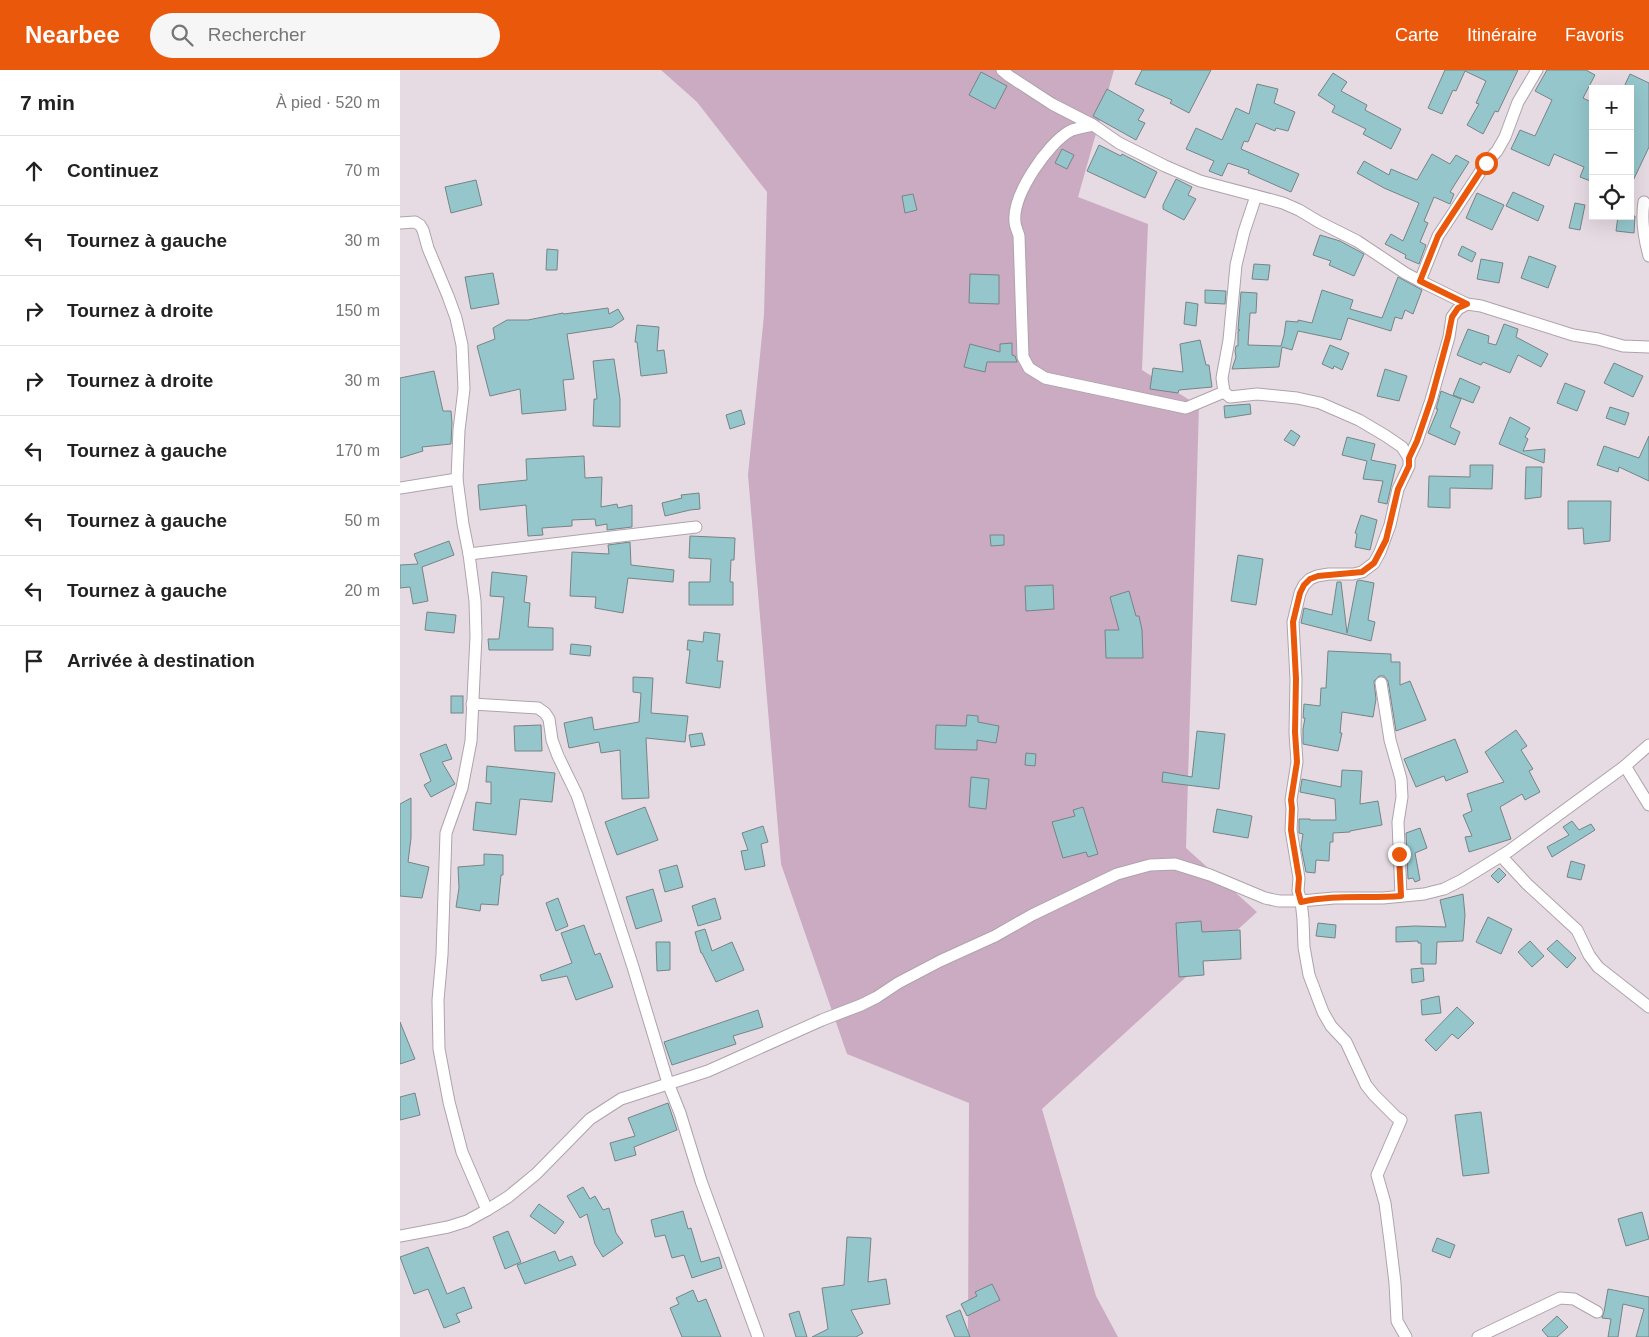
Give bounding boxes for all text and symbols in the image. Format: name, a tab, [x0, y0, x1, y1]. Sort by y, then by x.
search box	[150, 13, 500, 58]
text: Nearbee	[25, 21, 120, 48]
icon: search	[168, 21, 196, 49]
text: Rechercher	[208, 24, 306, 45]
text: Carte	[1395, 25, 1439, 45]
text: Itinéraire	[1467, 25, 1537, 45]
text: Favoris	[1565, 25, 1624, 45]
map controls	[1589, 85, 1634, 220]
button: +	[1589, 85, 1634, 130]
text: 7 min	[20, 91, 75, 114]
text: À pied · 520 m	[276, 94, 380, 111]
button: −	[1589, 130, 1634, 175]
route start	[1475, 152, 1498, 175]
icon: ahead	[20, 157, 48, 185]
text: Continuez	[67, 160, 159, 181]
text: 70 m	[344, 162, 380, 179]
button: locate	[1589, 175, 1634, 220]
icon: left	[20, 227, 48, 255]
text: Tournez à gauche	[67, 230, 227, 251]
text: 30 m	[344, 232, 380, 249]
icon: right	[20, 297, 48, 325]
text: Tournez à droite	[67, 300, 213, 321]
text: 150 m	[336, 302, 380, 319]
icon: right	[20, 367, 48, 395]
text: Tournez à droite	[67, 370, 213, 391]
text: 30 m	[344, 372, 380, 389]
icon: left	[20, 437, 48, 465]
text: Tournez à gauche	[67, 440, 227, 461]
text: 170 m	[336, 442, 380, 459]
icon: left	[20, 507, 48, 535]
text: Tournez à gauche	[67, 510, 227, 531]
text: 50 m	[344, 512, 380, 529]
icon: left	[20, 577, 48, 605]
text: Tournez à gauche	[67, 580, 227, 601]
text: 20 m	[344, 582, 380, 599]
icon: arrive	[20, 647, 48, 675]
text: Arrivée à destination	[67, 650, 255, 671]
route end	[1388, 843, 1411, 866]

